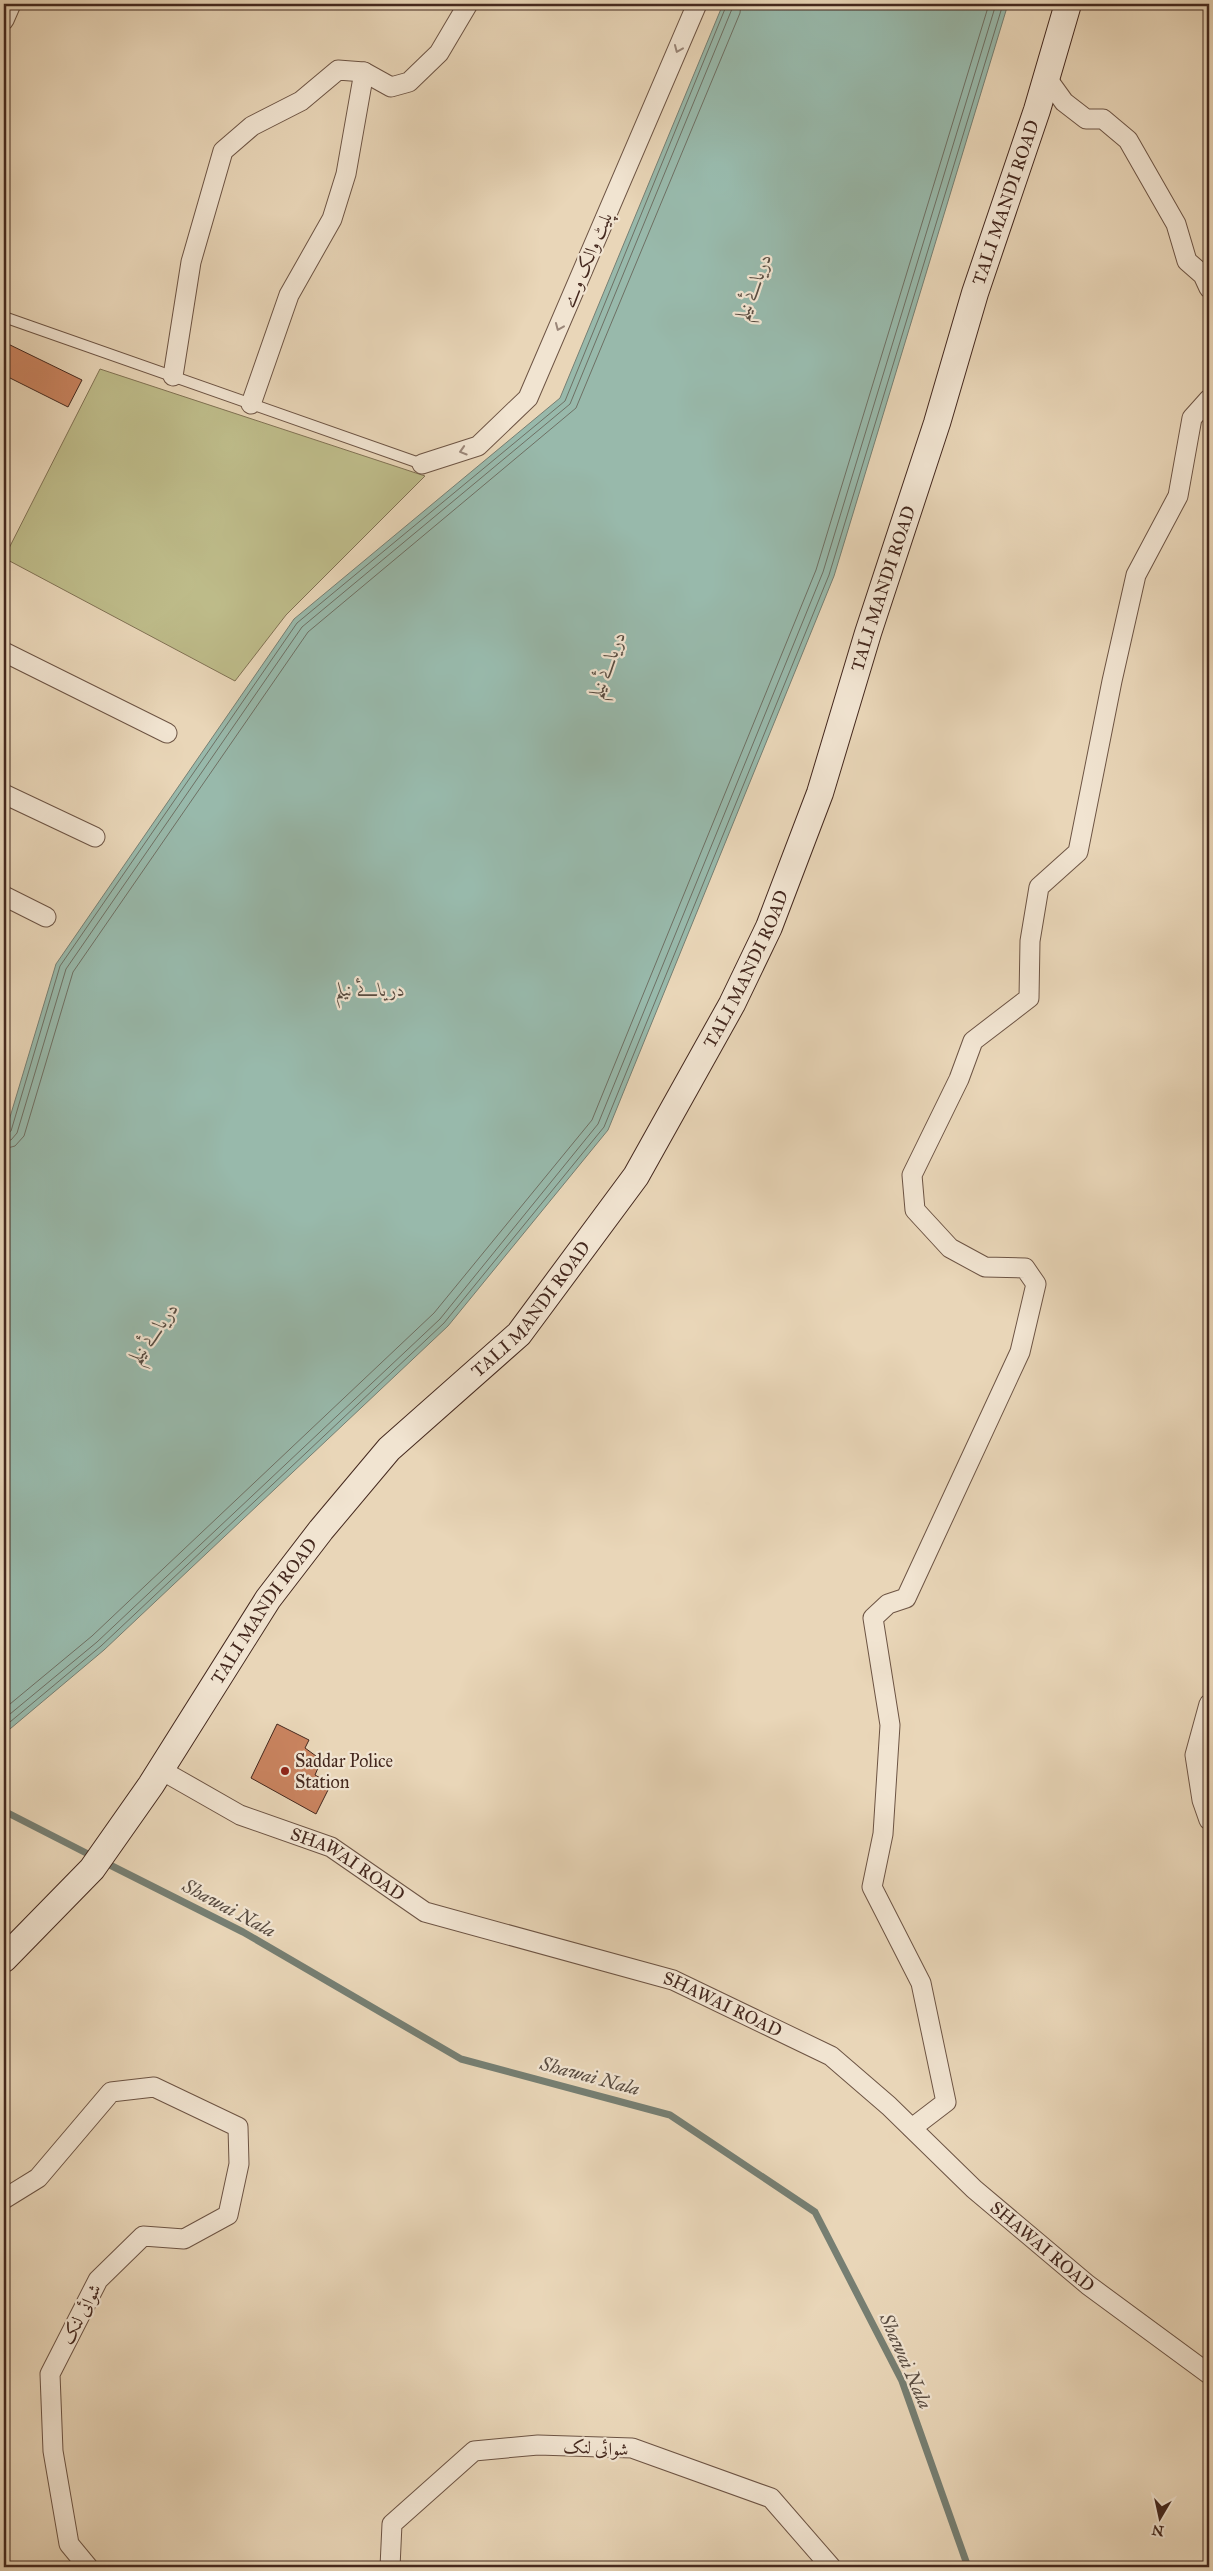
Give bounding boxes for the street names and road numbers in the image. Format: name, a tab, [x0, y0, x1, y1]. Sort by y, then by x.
street label: TALI MANDI ROAD	[968, 117, 1044, 288]
street label: پلیٹ والک وے	[557, 208, 619, 312]
street label: TALI MANDI ROAD	[846, 503, 920, 674]
street label: TALI MANDI ROAD	[699, 887, 793, 1052]
street label: TALI MANDI ROAD	[467, 1237, 595, 1382]
street label: TALI MANDI ROAD	[206, 1534, 322, 1688]
street label: SHAWAI ROAD	[288, 1823, 409, 1906]
street label: SHAWAI ROAD	[661, 1967, 786, 2042]
street label: SHAWAI ROAD	[986, 2197, 1099, 2297]
street label: شوائی لنک	[56, 2280, 106, 2348]
street label: شوائی لنک	[563, 2435, 629, 2461]

